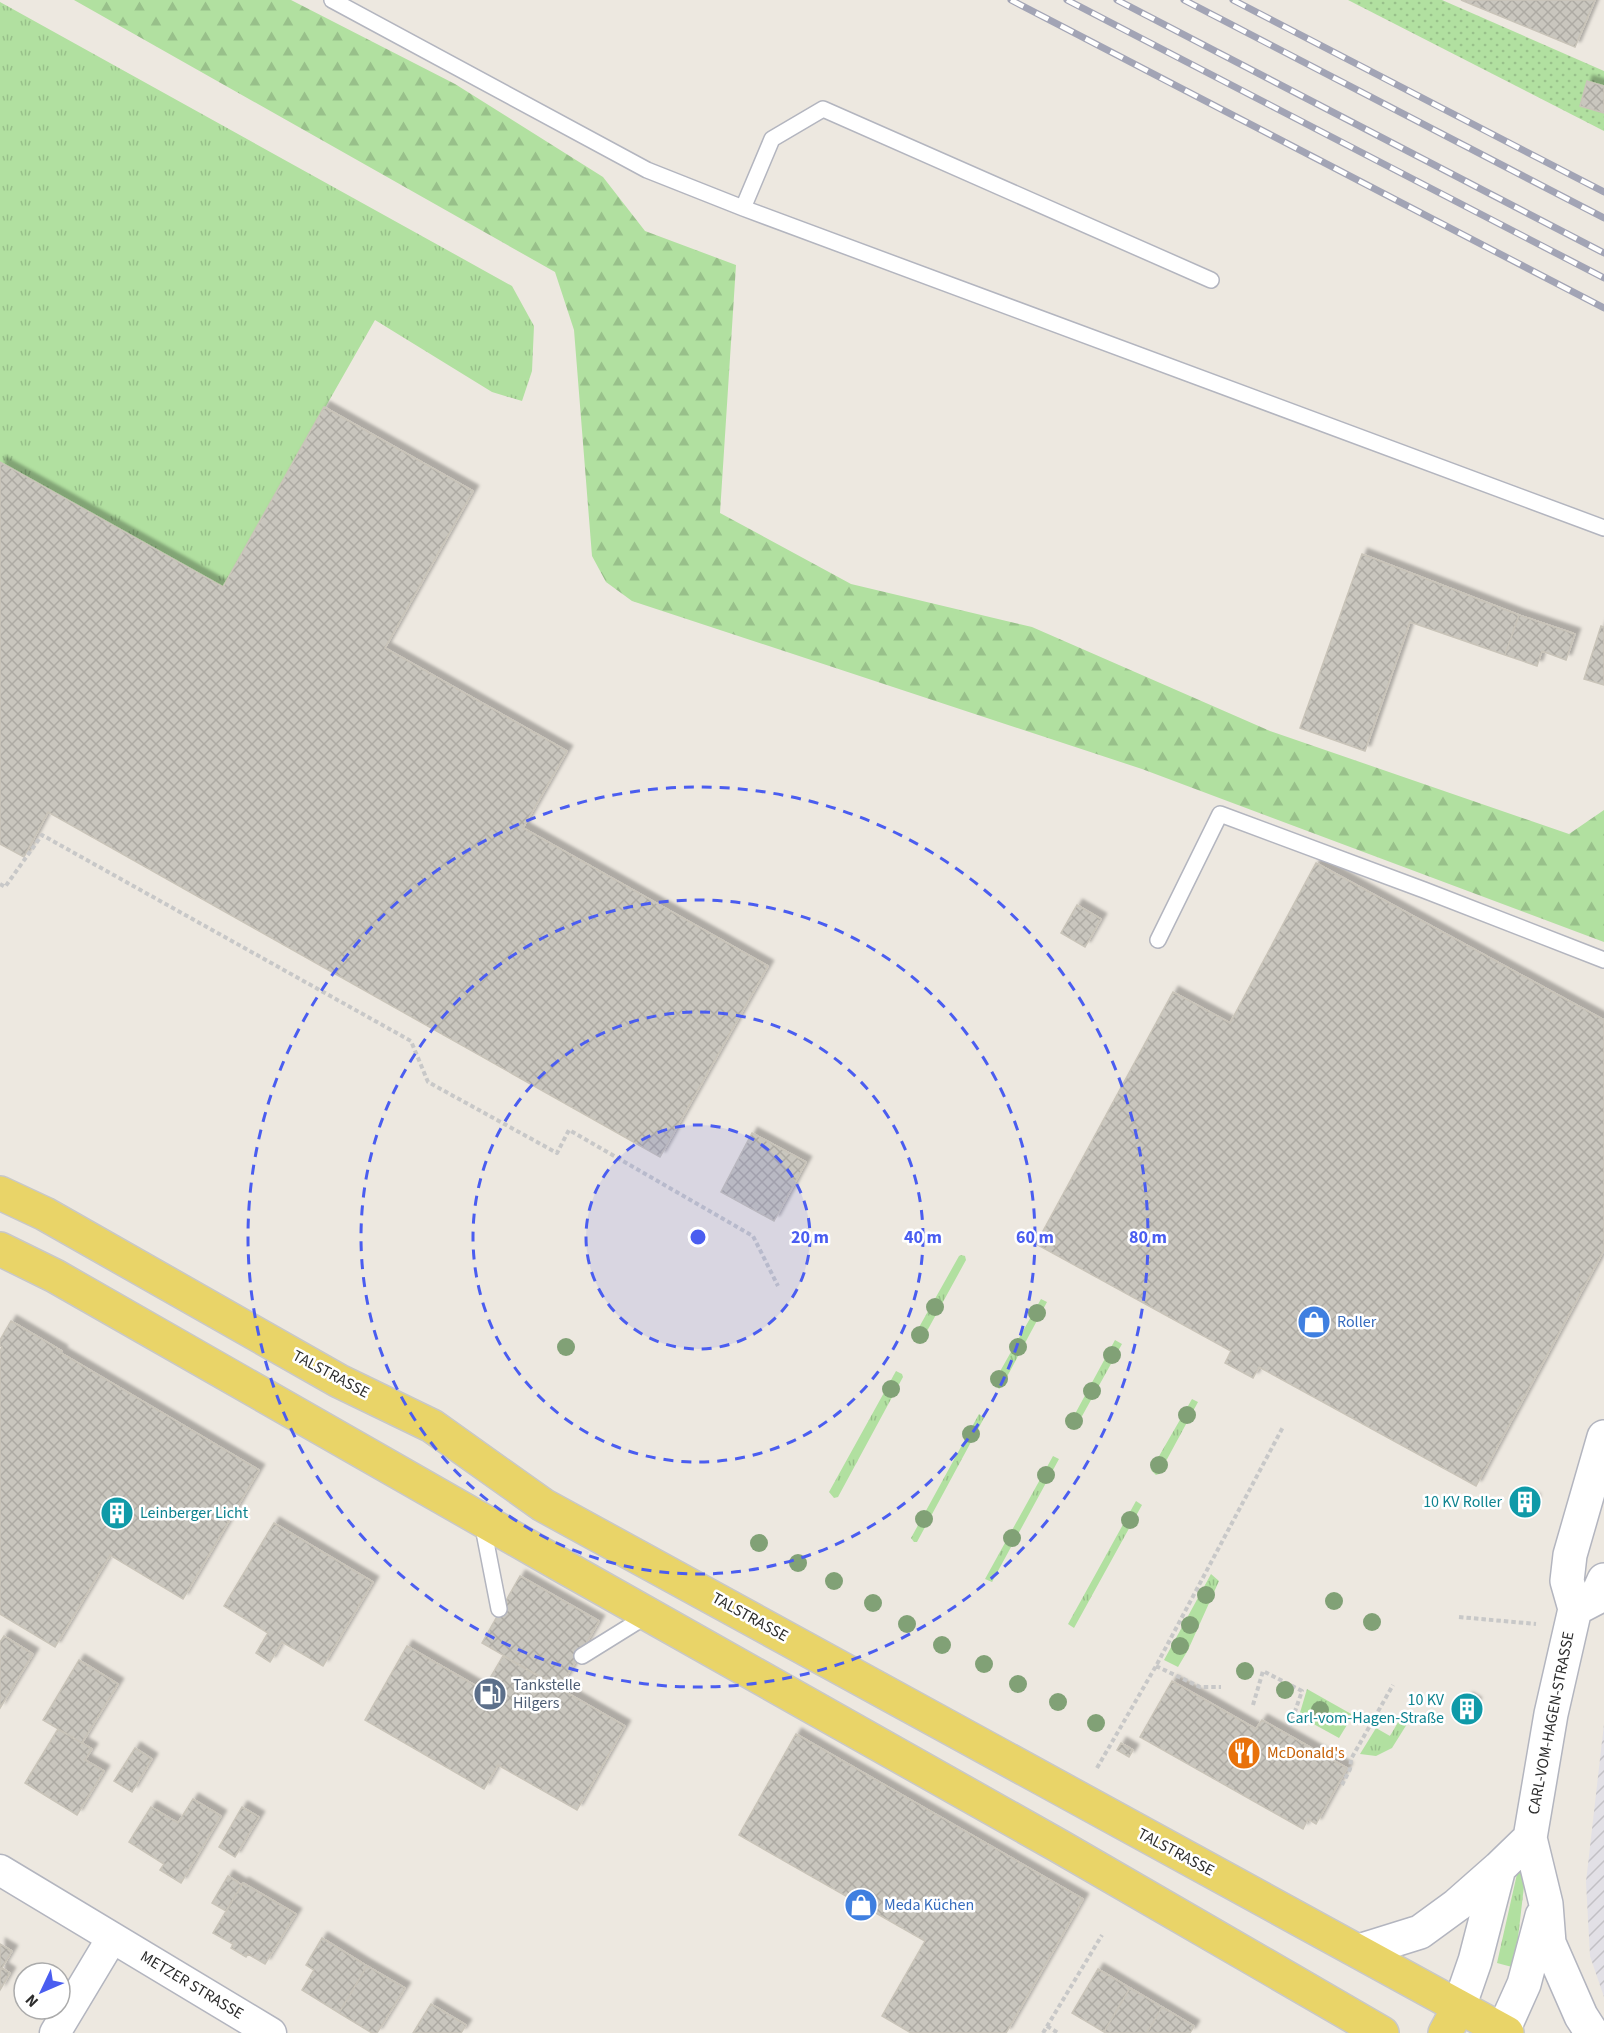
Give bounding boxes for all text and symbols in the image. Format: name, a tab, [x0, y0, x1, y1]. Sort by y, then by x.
text: 20 m	[791, 1225, 829, 1250]
text: 40 m	[904, 1225, 942, 1250]
text: 60 m	[1016, 1225, 1054, 1250]
text: 80 m	[1129, 1225, 1167, 1250]
centre of rings	[688, 1227, 708, 1247]
shop icon: Roller	[1296, 1304, 1332, 1340]
place label: Roller	[1337, 1311, 1377, 1333]
street label: TALSTRASSE	[289, 1345, 373, 1403]
building icon: 10 KV Roller	[1507, 1484, 1543, 1520]
place label: 10 KV Roller	[1423, 1491, 1502, 1513]
building icon: Leinberger Licht	[99, 1495, 135, 1531]
place label: Leinberger Licht	[140, 1502, 249, 1524]
street label: TALSTRASSE	[708, 1587, 792, 1647]
street label: CARL-VOM-HAGEN-STRASSE	[1522, 1630, 1580, 1816]
place label: Tankstelle Hilgers	[513, 1674, 581, 1714]
fuel station icon: Tankstelle Hilgers	[472, 1676, 508, 1712]
place label: 10 KV Carl-vom-Hagen-Straße	[1286, 1689, 1445, 1729]
building icon: 10 KV Carl-vom-Hagen-Straße	[1449, 1691, 1485, 1727]
restaurant icon: McDonald's	[1226, 1735, 1262, 1771]
place label: McDonald's	[1267, 1742, 1345, 1764]
street label: TALSTRASSE	[1134, 1823, 1218, 1881]
shop icon: Meda Küchen	[843, 1887, 879, 1923]
place label: Meda Küchen	[884, 1894, 974, 1916]
street label: METZER STRASSE	[136, 1945, 248, 2025]
north arrow	[12, 1961, 72, 2021]
text: N	[20, 1989, 44, 2012]

